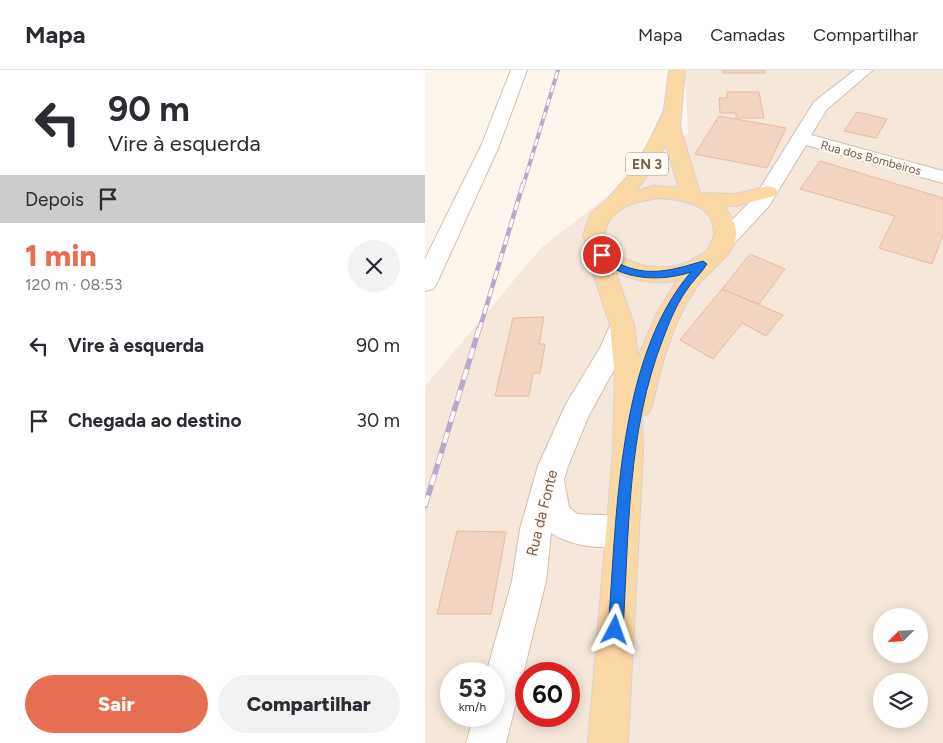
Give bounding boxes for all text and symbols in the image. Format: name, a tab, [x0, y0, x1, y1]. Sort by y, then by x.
text: Mapa	[25, 20, 86, 49]
text: Mapa	[638, 24, 682, 46]
text: Camadas	[710, 24, 785, 46]
text: Compartilhar	[813, 24, 918, 46]
text: 90 m	[108, 88, 190, 130]
icon: left	[25, 90, 90, 155]
text: Vire à esquerda	[108, 130, 261, 157]
street label: Rua dos Bombeiros	[819, 138, 923, 178]
road number: EN 3	[626, 152, 668, 176]
icon: arrive	[94, 185, 122, 213]
text: Depois	[25, 188, 84, 211]
pin	[581, 234, 623, 276]
text: 1 min	[25, 237, 97, 274]
button: close	[348, 240, 400, 292]
icon: arrive	[588, 241, 616, 269]
text: 120 m · 08:53	[25, 275, 122, 294]
icon: left	[25, 332, 53, 360]
text: Vire à esquerda	[68, 334, 204, 357]
text: 90 m	[356, 334, 400, 357]
icon: arrive	[25, 407, 53, 435]
text: Chegada ao destino	[68, 409, 241, 432]
text: 30 m	[357, 409, 400, 432]
street label: Rua da Fonte	[523, 468, 561, 558]
position arrow	[588, 603, 640, 655]
north arrow	[873, 608, 927, 662]
map controls	[873, 608, 928, 728]
speed limit sign: 60	[515, 662, 580, 727]
text: 53	[458, 673, 487, 703]
button: layers	[873, 673, 928, 728]
button: Sair	[25, 675, 208, 733]
button: Compartilhar	[218, 675, 400, 733]
text: km/h	[459, 700, 486, 714]

